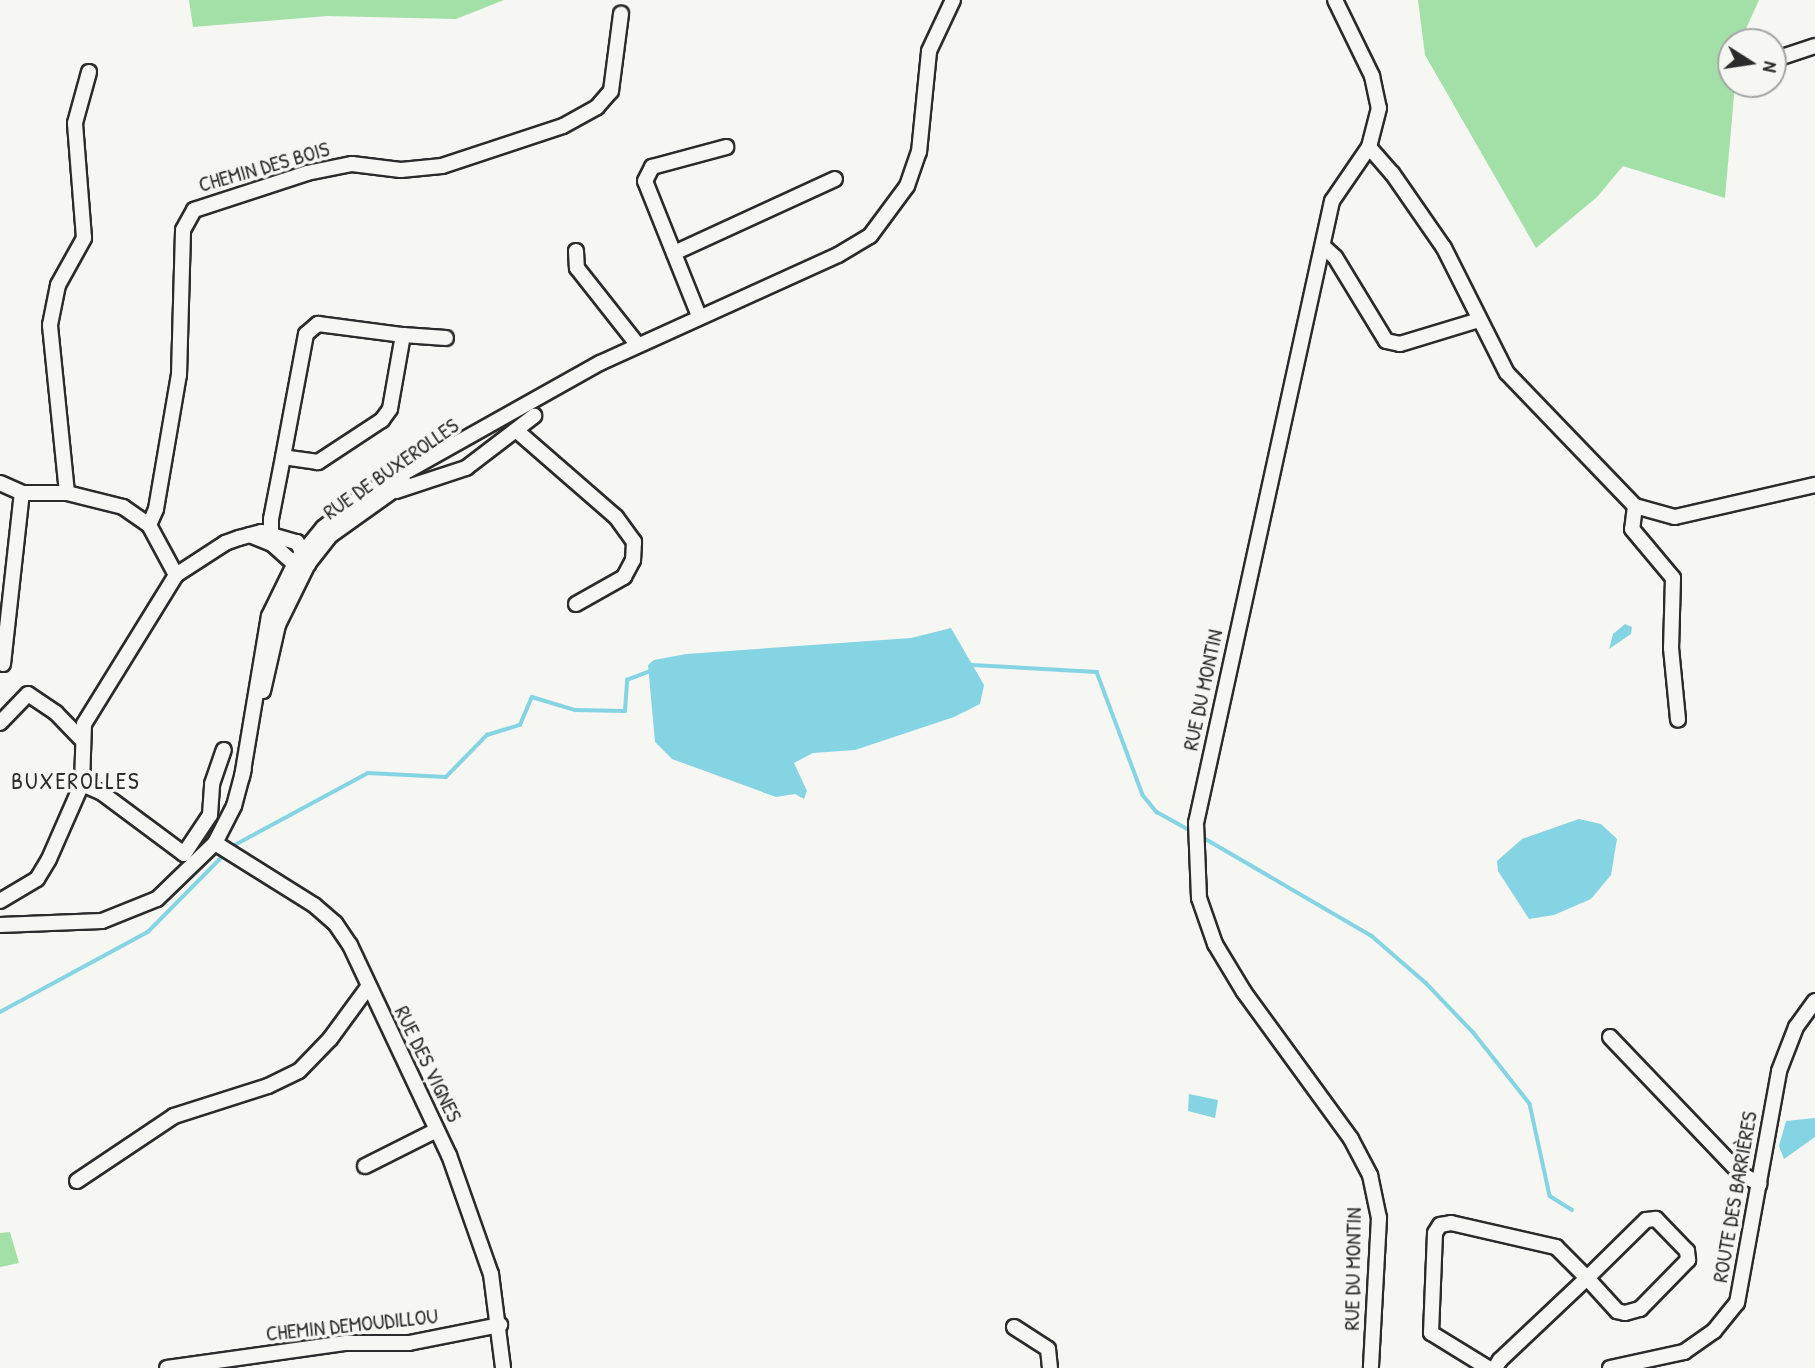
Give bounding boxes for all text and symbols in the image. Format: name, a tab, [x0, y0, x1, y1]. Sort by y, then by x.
north arrow	[1717, 28, 1787, 98]
text: N	[1757, 59, 1784, 75]
street label: CHEMIN DES BOIS	[196, 136, 332, 198]
street label: RUE DE BUXEROLLES	[319, 413, 463, 525]
street label: RUE DU MONTIN	[1178, 627, 1228, 753]
district label: BUXEROLLES	[13, 767, 139, 795]
street label: RUE DES VIGNES	[389, 1002, 467, 1126]
street label: ROUTE DES BARRIÈRES	[1708, 1110, 1762, 1284]
street label: RUE DU MONTIN	[1339, 1207, 1367, 1331]
street label: CHEMIN DEMOUDILLOU	[265, 1303, 439, 1347]

